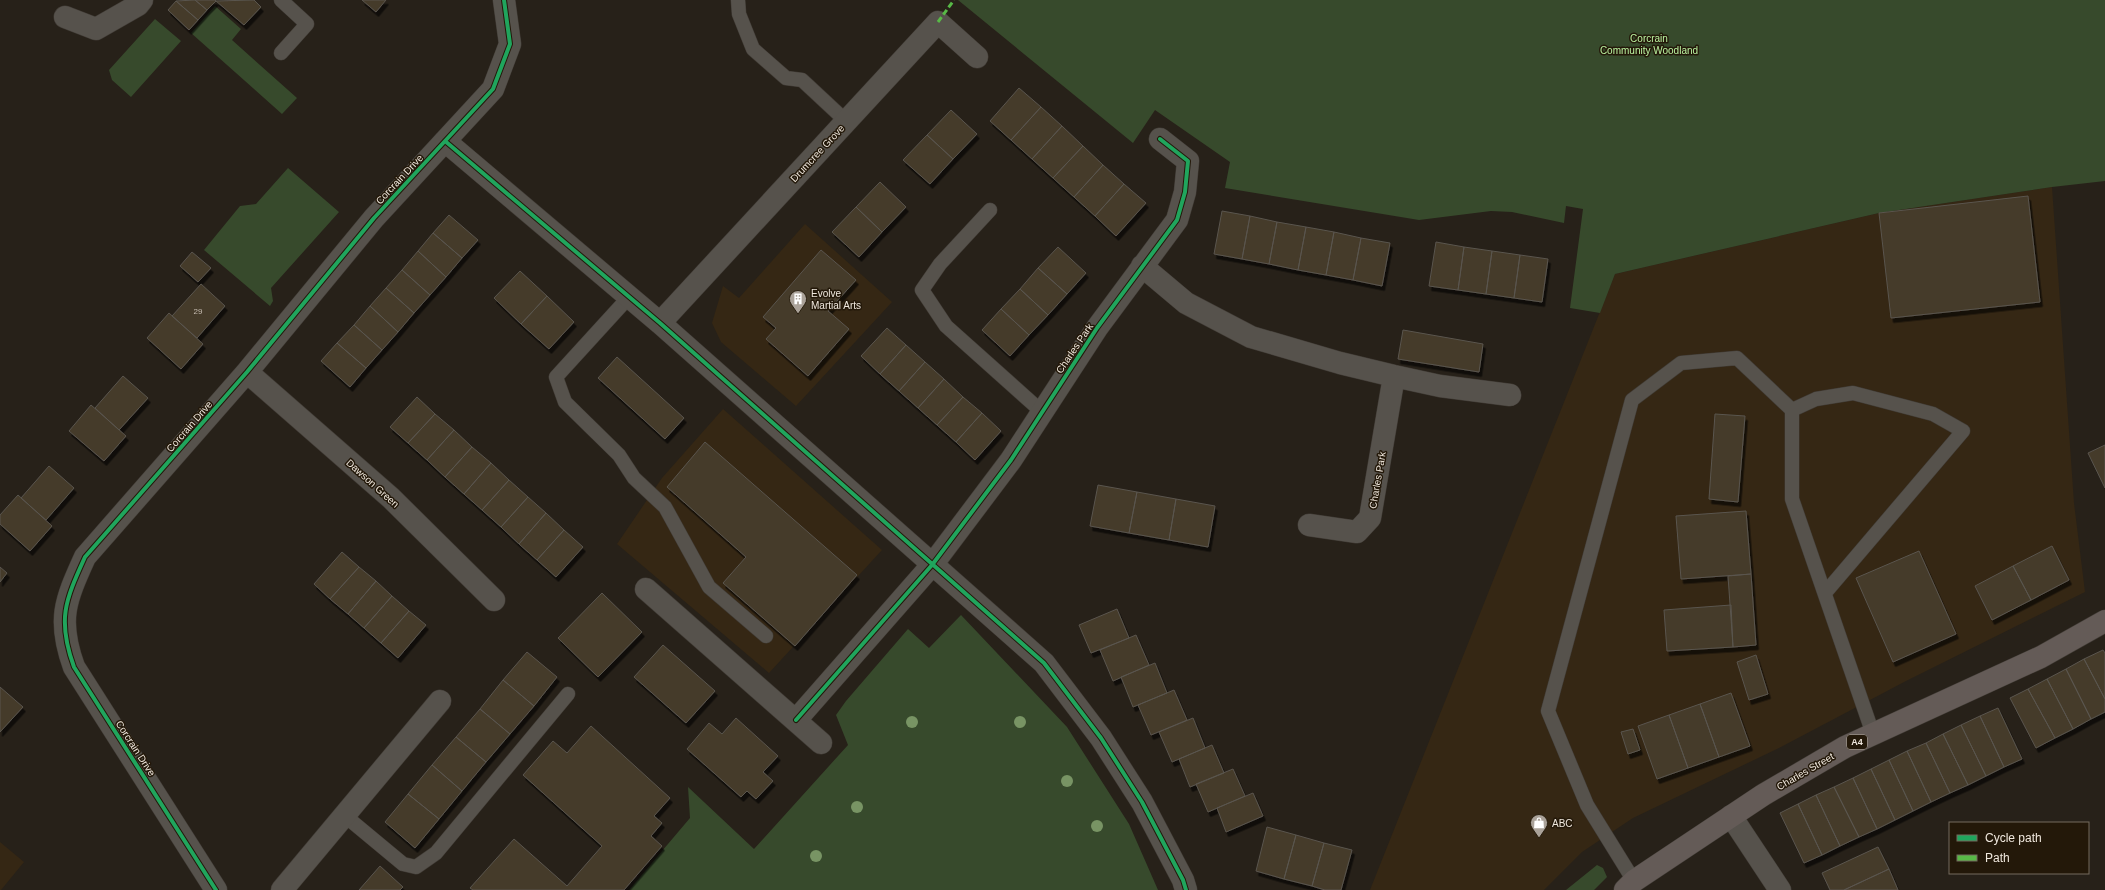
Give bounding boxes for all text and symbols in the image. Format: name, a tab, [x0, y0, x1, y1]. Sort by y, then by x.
park label: Corcrain Community Woodland	[1600, 33, 1698, 56]
street label: Drumcree Grove	[788, 122, 847, 184]
street label: Corcrain Drive	[374, 152, 425, 206]
place label: Evolve Martial Arts	[811, 288, 861, 311]
building icon: Evolve Martial Arts	[788, 289, 808, 314]
house number: 29	[194, 307, 203, 316]
street label: Charles Park	[1054, 320, 1096, 375]
street label: Corcrain Drive	[164, 398, 215, 454]
street label: Charles Park	[1367, 450, 1388, 510]
street label: Dawson Green	[344, 457, 401, 510]
street label: Corcrain Drive	[114, 718, 158, 778]
road number: A4	[1847, 735, 1867, 749]
street label: Charles Street	[1775, 751, 1836, 792]
shop icon: ABC	[1529, 813, 1549, 838]
place label: ABC	[1552, 818, 1573, 829]
legend	[1949, 822, 2089, 874]
text: Cycle path	[1985, 831, 2042, 845]
text: Path	[1985, 851, 2010, 865]

